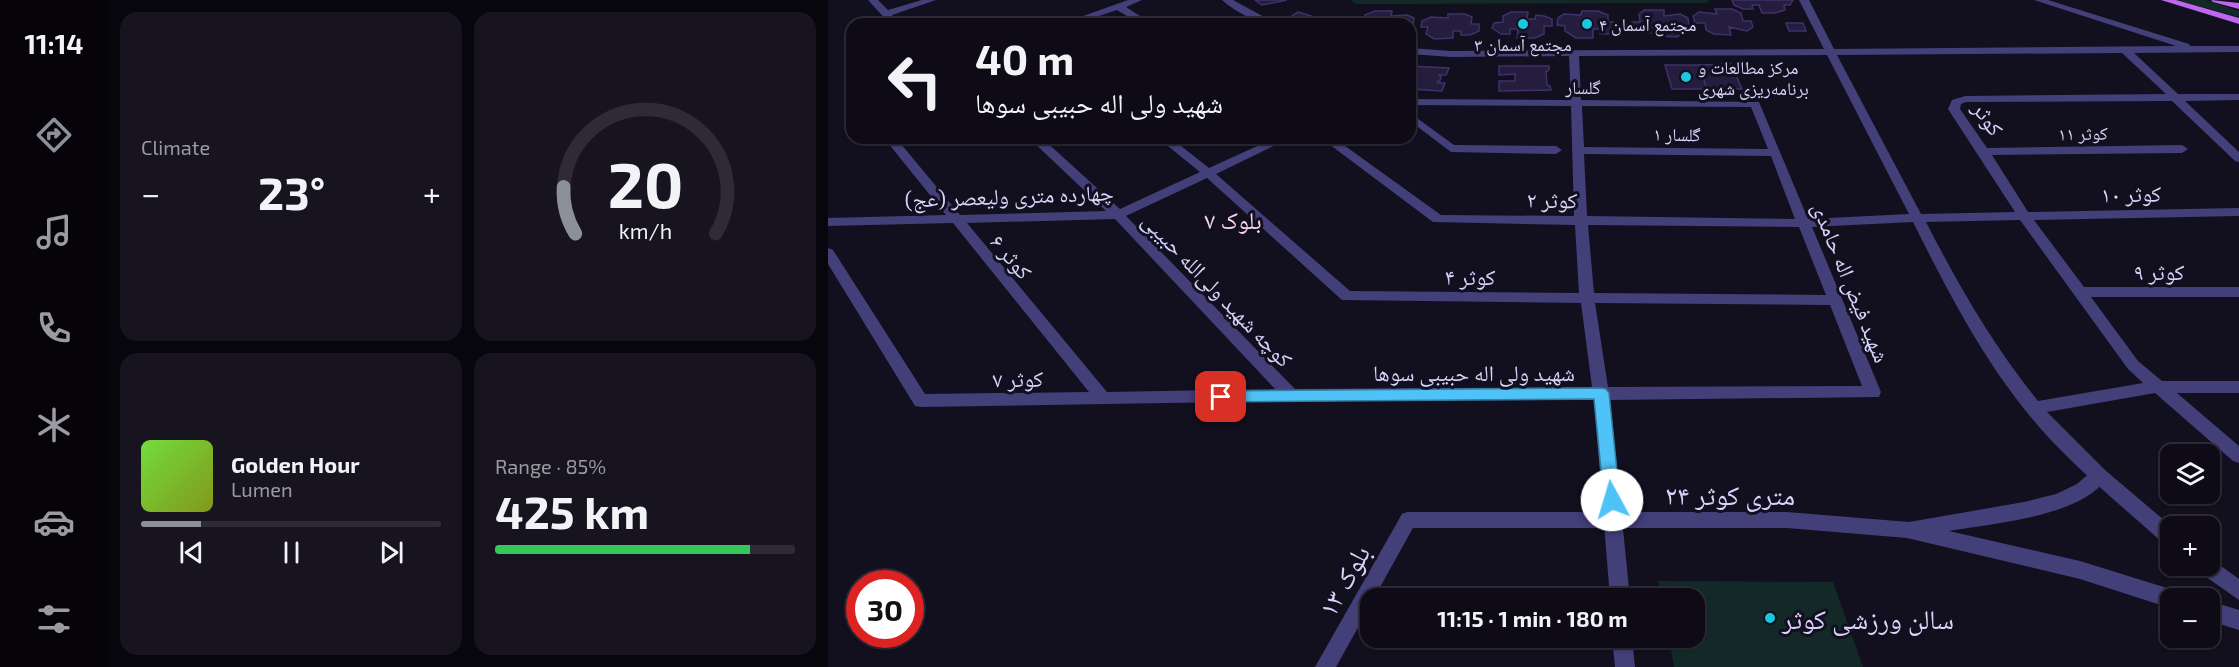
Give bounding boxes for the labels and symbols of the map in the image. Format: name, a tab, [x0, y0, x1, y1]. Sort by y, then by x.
place label: مجتمع آسمان ۴	[1599, 13, 1696, 37]
marker: مجتمع آسمان ۳	[1516, 17, 1530, 31]
marker: مجتمع آسمان ۴	[1580, 17, 1594, 31]
place label: مجتمع آسمان ۳	[1474, 33, 1572, 57]
place label: مرکز مطالعات و برنامه‌ریزی شهری	[1698, 56, 1809, 100]
marker: مرکز مطالعات و برنامه‌ریزی شهری	[1679, 70, 1693, 84]
street label: گلسار	[1564, 76, 1601, 98]
street label: کوثر	[1967, 95, 2010, 141]
street label: کوثر ۱۱	[2058, 122, 2108, 144]
street label: گلسار ۱	[1653, 123, 1701, 145]
street label: چهارده متری ولیعصر (عج)	[904, 178, 1114, 214]
street label: کوثر ۱۰	[2101, 179, 2162, 208]
street label: کوثر ۲	[1526, 186, 1578, 213]
street label: شهید فیض اله حامدی	[1806, 198, 1896, 367]
district label: بلوک ۷	[1204, 205, 1262, 234]
street label: کوچه شهید ولی‌الله حبیبی	[1136, 206, 1298, 373]
street label: کوثر ۶	[985, 228, 1038, 284]
street label: کوثر ۹	[2134, 258, 2184, 285]
street label: کوثر ۴	[1445, 263, 1495, 290]
street label: شهید ولی اله حبیبی سوها	[1373, 359, 1575, 387]
street label: کوثر ۷	[992, 365, 1044, 392]
pin	[1195, 371, 1246, 422]
position arrow	[1580, 468, 1644, 532]
street label: ۲۴ متری کوثر	[1665, 478, 1795, 512]
street label: بلوک ۱۳	[1310, 539, 1376, 622]
speed limit sign: 30	[846, 570, 924, 648]
place label: سالن ورزشی کوثر	[1781, 602, 1954, 636]
marker: سالن ورزشی کوثر	[1763, 611, 1777, 625]

